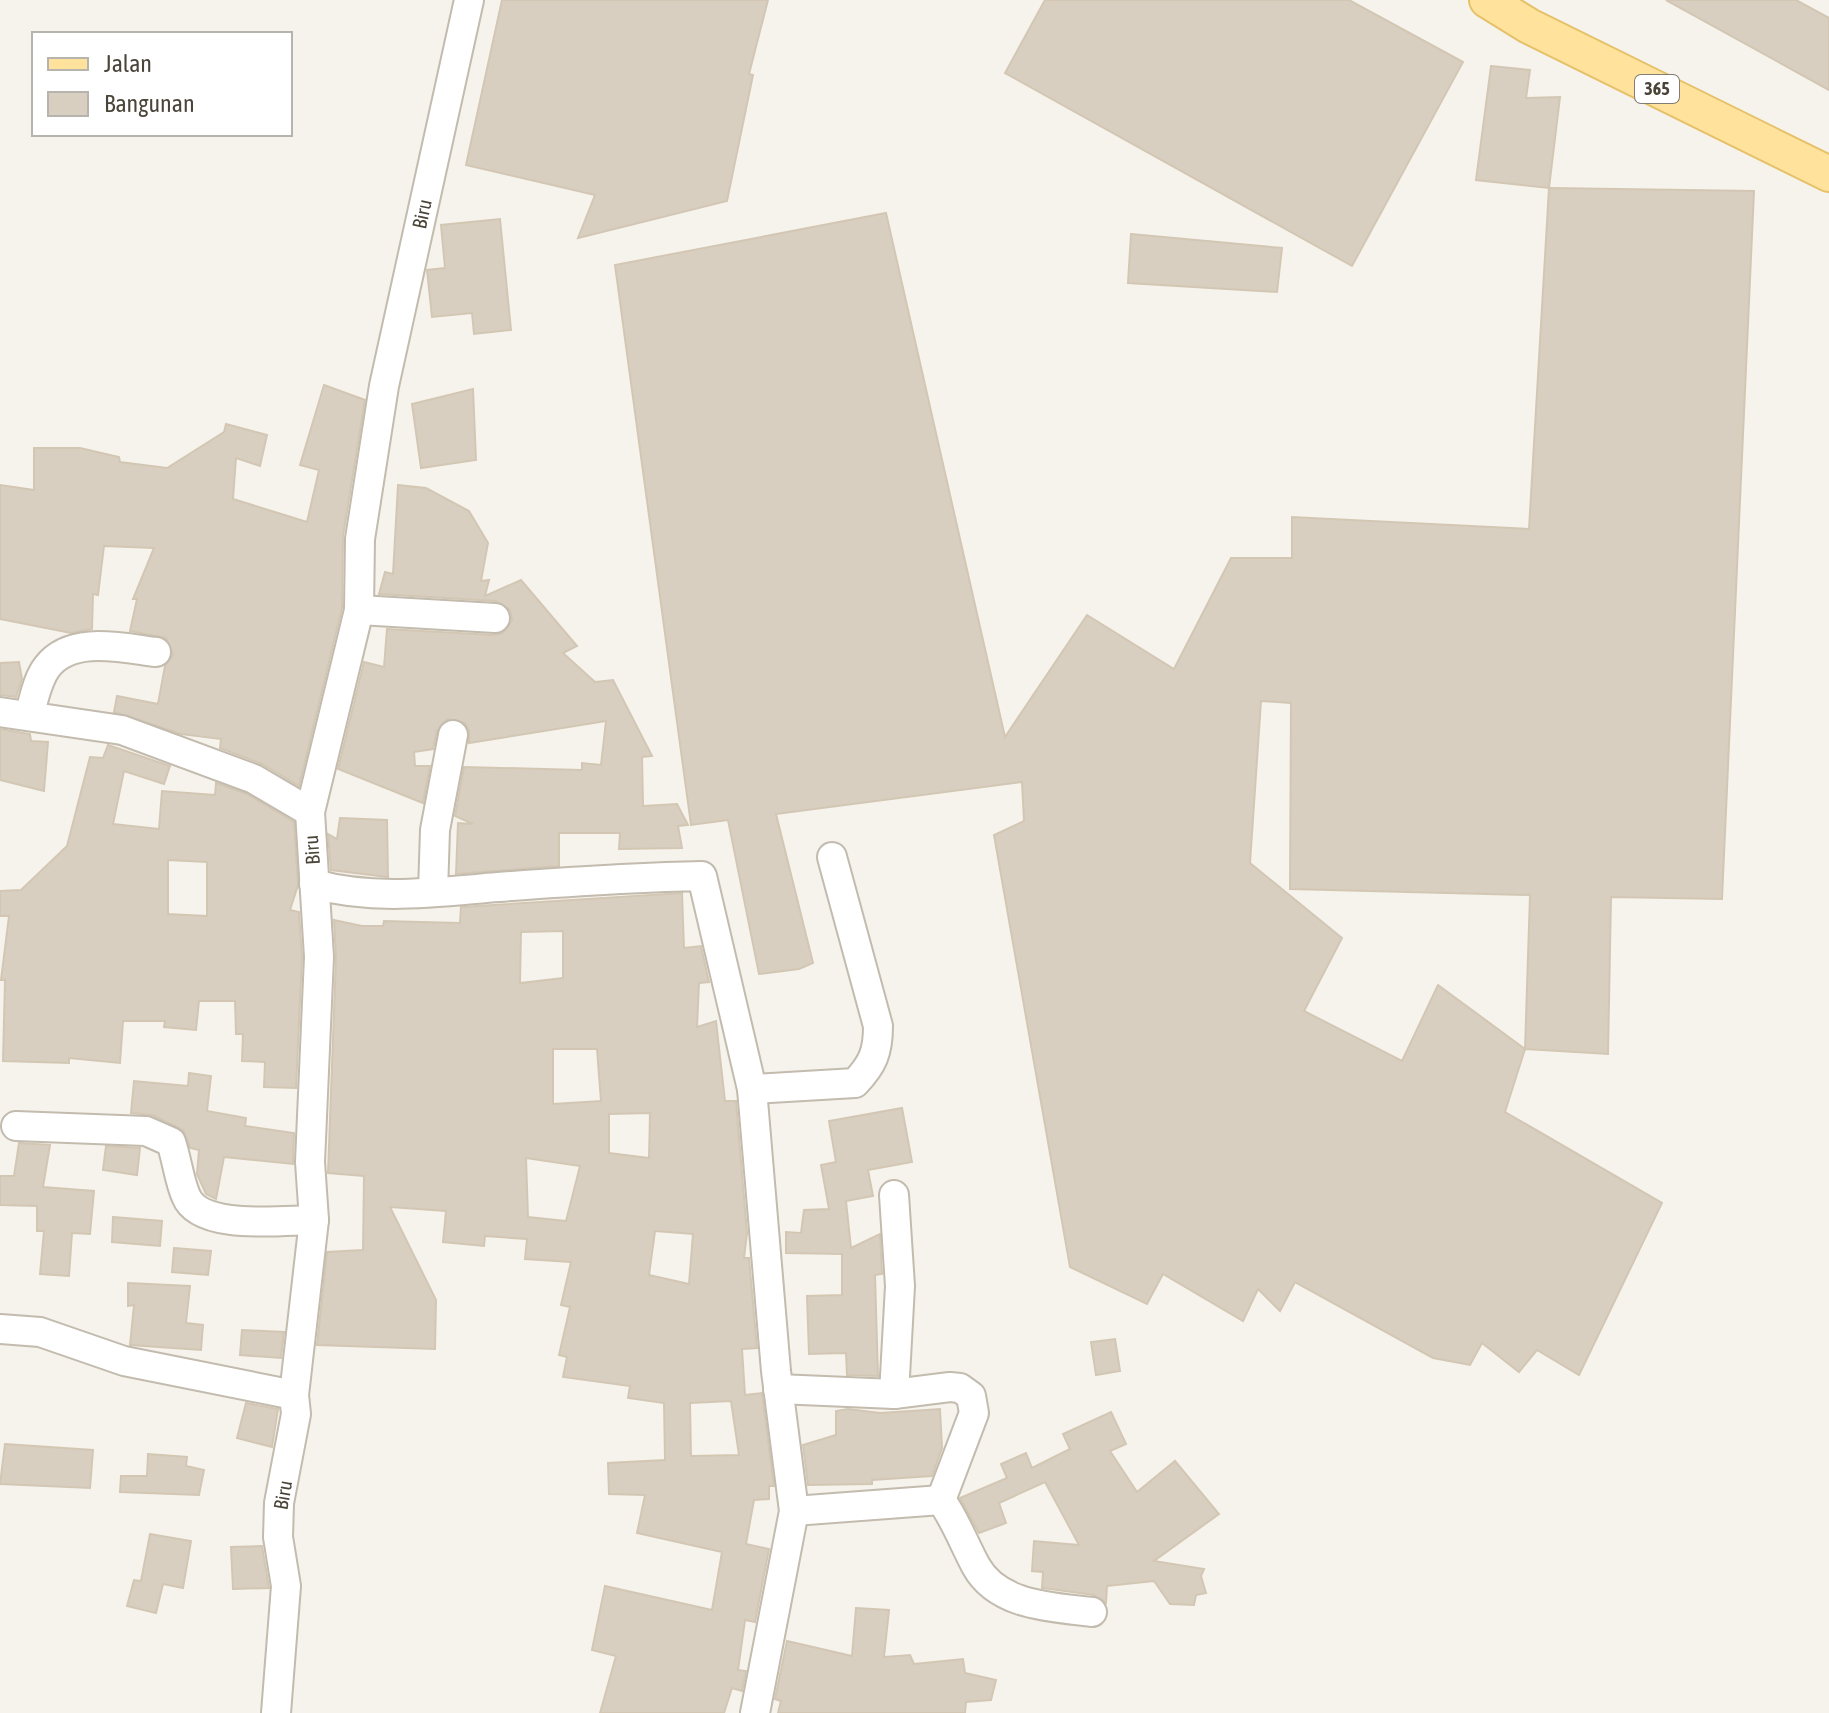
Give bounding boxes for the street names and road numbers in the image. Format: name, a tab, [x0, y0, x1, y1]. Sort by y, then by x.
road number: 365	[1635, 75, 1679, 103]
street label: Biru	[407, 197, 436, 231]
street label: Biru	[299, 834, 324, 866]
street label: Biru	[269, 1478, 296, 1512]

